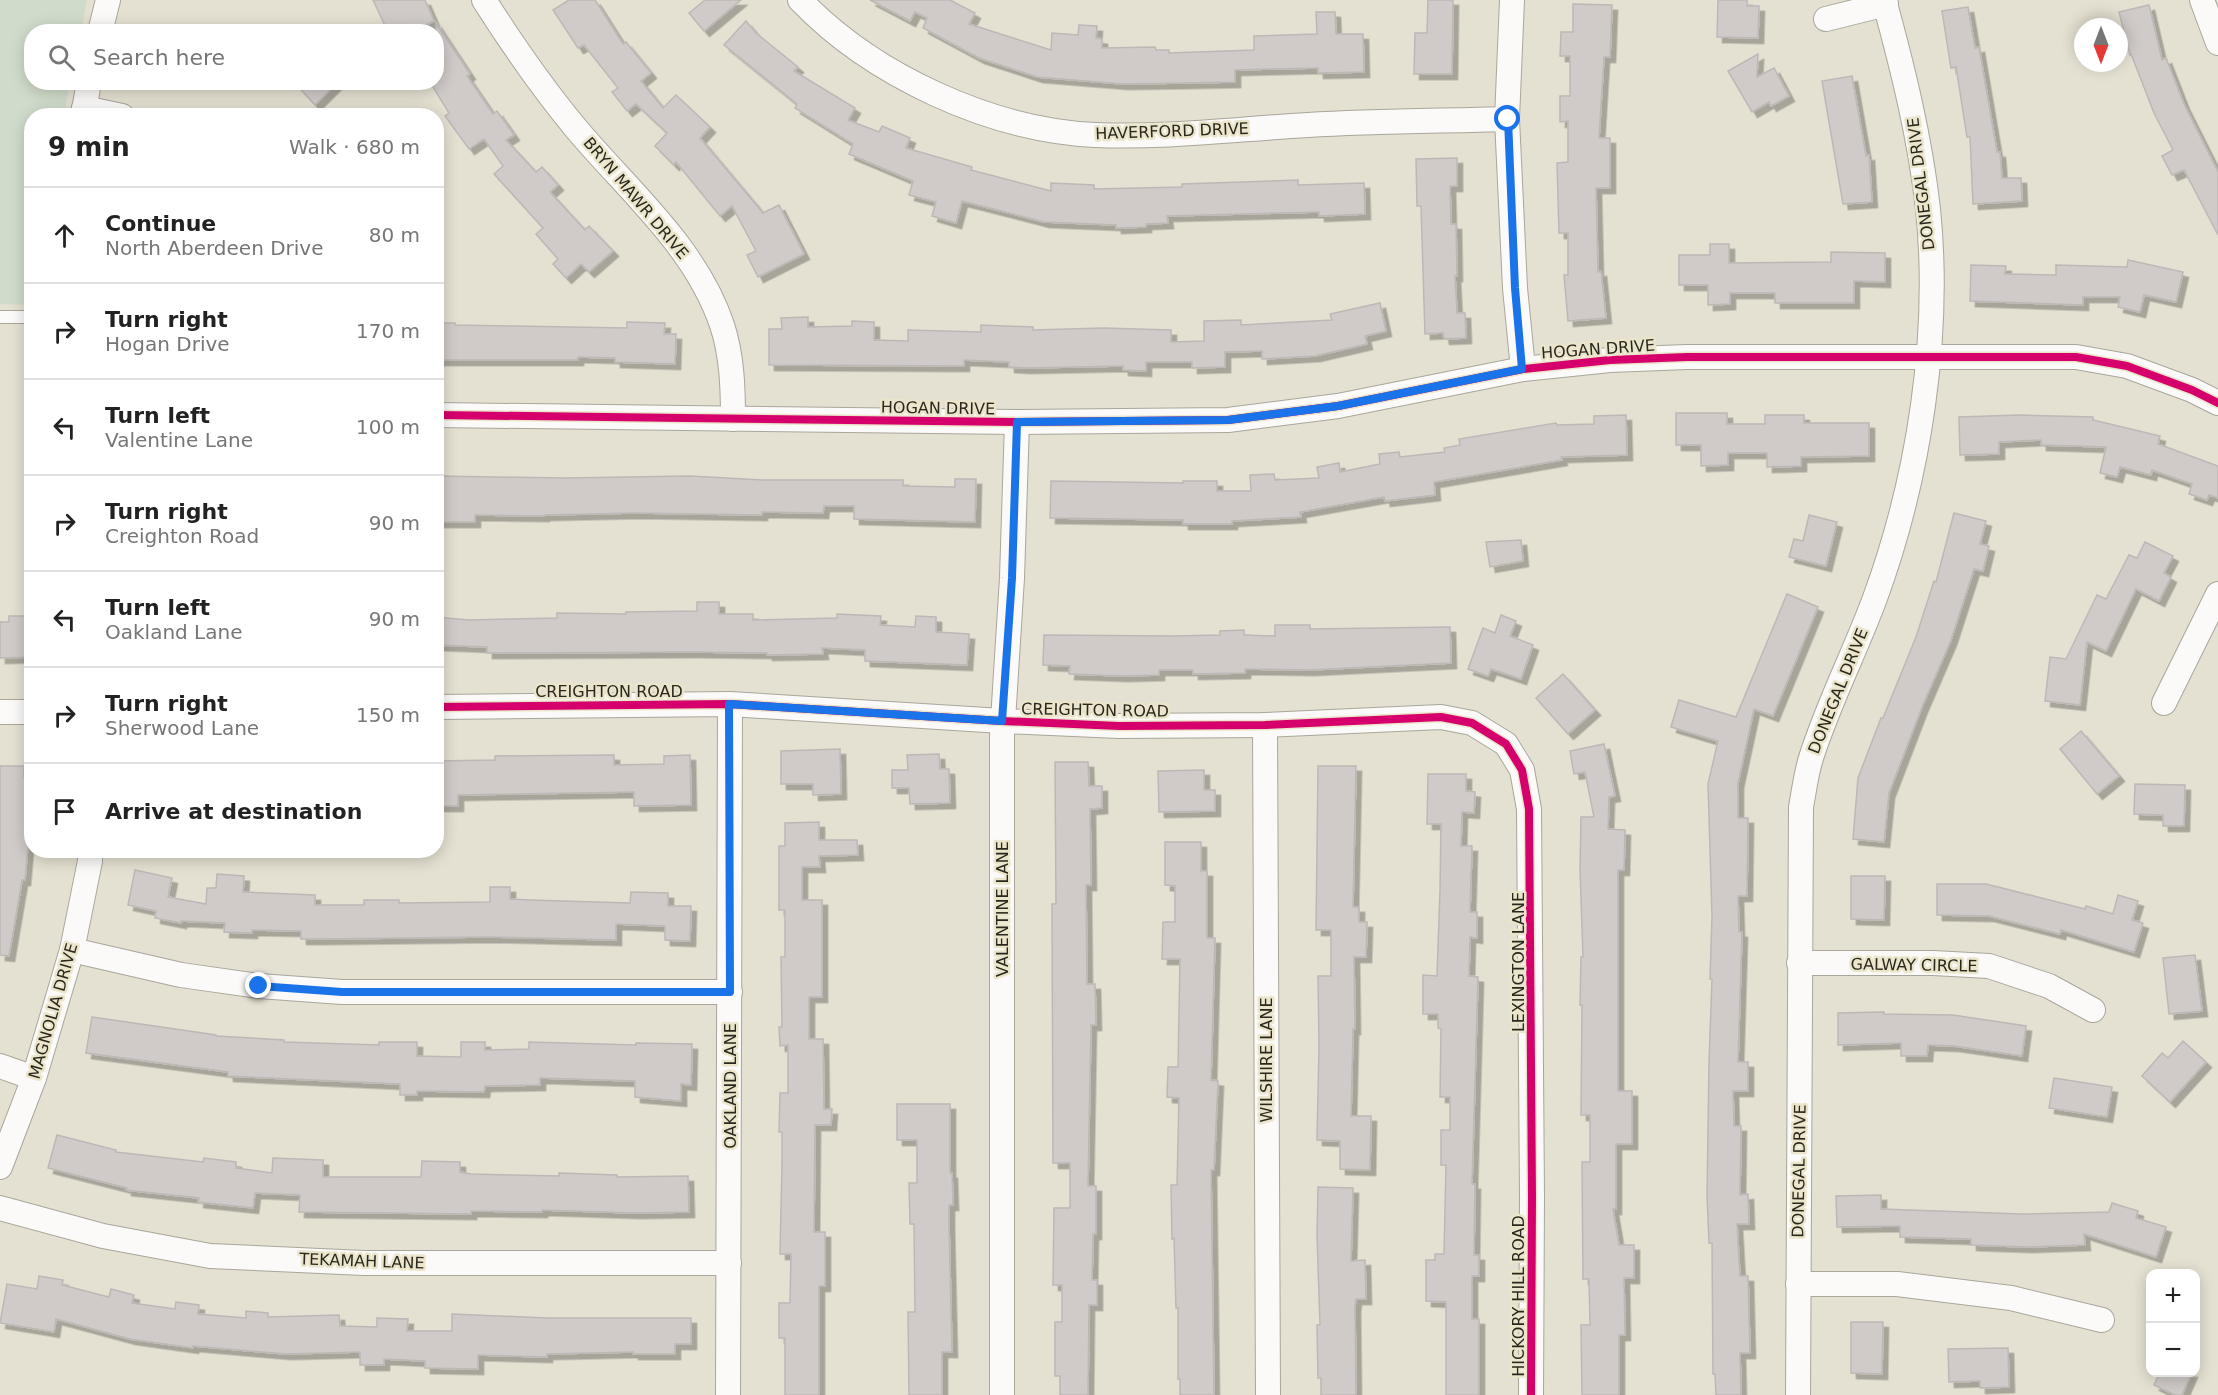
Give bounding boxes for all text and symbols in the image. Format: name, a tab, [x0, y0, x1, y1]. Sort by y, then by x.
north arrow	[2074, 18, 2128, 72]
search box	[24, 24, 444, 90]
icon: search	[45, 41, 78, 74]
text: Search here	[93, 45, 225, 70]
route start	[1494, 105, 1520, 131]
street label: DONEGAL DRIVE	[1903, 117, 1939, 251]
street label: HAVERFORD DRIVE	[1095, 119, 1249, 143]
text: 9 min	[48, 132, 130, 162]
street label: BRYN MAWR DRIVE	[580, 133, 692, 263]
text: Walk · 680 m	[289, 135, 420, 159]
text: Continue	[105, 211, 216, 236]
icon: ahead	[48, 219, 81, 252]
text: 80 m	[369, 223, 420, 247]
text: North Aberdeen Drive	[105, 236, 324, 260]
text: Turn right	[105, 307, 228, 332]
icon: right	[48, 315, 81, 348]
text: 170 m	[356, 319, 420, 343]
text: Hogan Drive	[105, 332, 230, 356]
street label: HOGAN DRIVE	[1540, 336, 1656, 362]
street label: HOGAN DRIVE	[881, 398, 995, 418]
text: Turn left	[105, 403, 210, 428]
icon: left	[48, 411, 81, 444]
text: 100 m	[356, 415, 420, 439]
text: Valentine Lane	[105, 428, 253, 452]
text: Turn right	[105, 499, 228, 524]
icon: right	[48, 507, 81, 540]
text: 90 m	[369, 511, 420, 535]
text: Creighton Road	[105, 524, 259, 548]
text: Turn left	[105, 595, 210, 620]
icon: left	[48, 603, 81, 636]
text: 90 m	[369, 607, 420, 631]
text: Oakland Lane	[105, 620, 243, 644]
street label: DONEGAL DRIVE	[1804, 626, 1872, 756]
street label: CREIGHTON ROAD	[535, 682, 683, 701]
text: Turn right	[105, 691, 228, 716]
icon: right	[48, 699, 81, 732]
street label: CREIGHTON ROAD	[1021, 699, 1169, 721]
text: 150 m	[356, 703, 420, 727]
text: Sherwood Lane	[105, 716, 259, 740]
icon: arrive	[48, 795, 81, 828]
text: Arrive at destination	[105, 799, 362, 824]
street label: VALENTINE LANE	[993, 841, 1012, 977]
street label: LEXINGTON LANE	[1509, 892, 1528, 1032]
street label: MAGNOLIA DRIVE	[25, 941, 81, 1081]
street label: GALWAY CIRCLE	[1850, 954, 1978, 976]
route end	[245, 972, 271, 998]
street label: WILSHIRE LANE	[1257, 998, 1276, 1122]
street label: OAKLAND LANE	[721, 1023, 740, 1149]
street label: DONEGAL DRIVE	[1788, 1104, 1810, 1238]
street label: HICKORY HILL ROAD	[1509, 1215, 1528, 1377]
street label: TEKAMAH LANE	[298, 1249, 425, 1273]
map controls	[2146, 1269, 2200, 1377]
button: +	[2146, 1269, 2200, 1323]
button: −	[2146, 1323, 2200, 1377]

